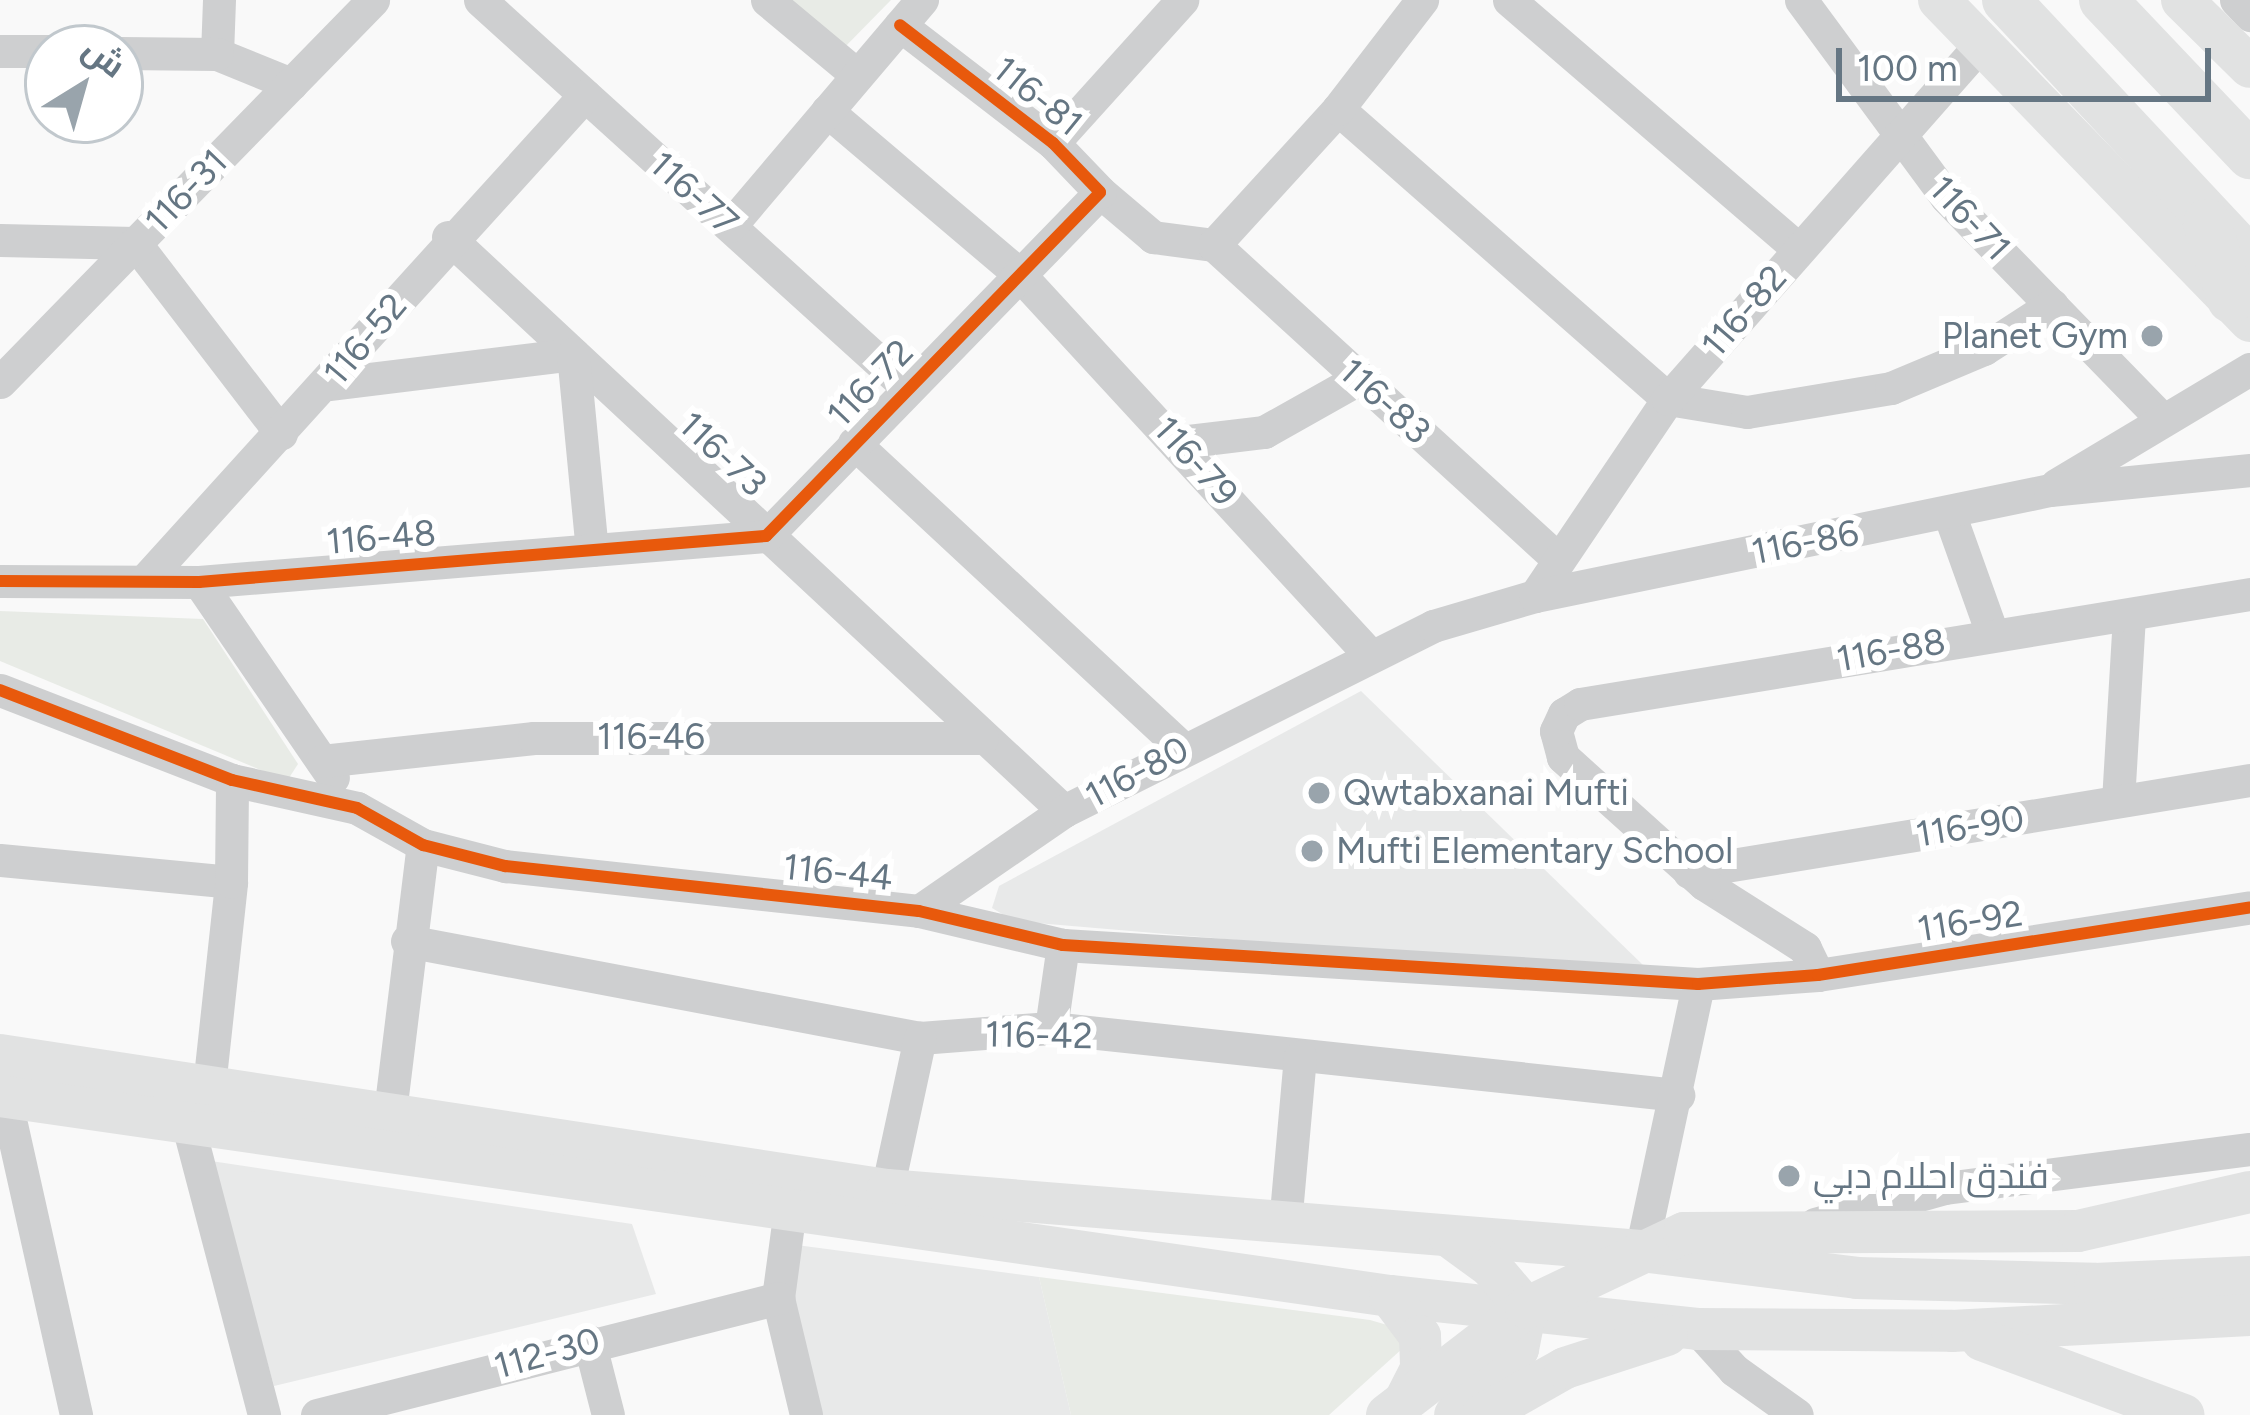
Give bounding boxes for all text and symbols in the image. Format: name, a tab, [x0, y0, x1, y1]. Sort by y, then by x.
north arrow	[24, 24, 144, 144]
scale bar	[1842, 24, 2217, 98]
text: ش	[76, 29, 133, 86]
street label: 116-81	[985, 47, 1091, 145]
text: 100 m	[1857, 47, 1958, 90]
street label: 116-31	[136, 140, 236, 242]
street label: 116-77	[641, 142, 747, 244]
street label: 116-71	[1920, 167, 2020, 269]
street label: 116-82	[1692, 256, 1796, 366]
street label: 116-52	[314, 285, 416, 393]
place label: Planet Gym	[1942, 314, 2128, 358]
marker: Planet Gym	[2139, 323, 2165, 349]
street label: 116-72	[818, 330, 922, 436]
street label: 116-83	[1331, 349, 1439, 453]
street label: 116-73	[670, 403, 776, 505]
street label: 116-79	[1145, 408, 1247, 514]
street label: 116-48	[325, 511, 437, 563]
street label: 116-86	[1748, 511, 1862, 573]
street label: 116-88	[1833, 619, 1949, 681]
street label: 116-46	[597, 715, 705, 759]
street label: 116-80	[1078, 727, 1196, 817]
place label: Qwtabxanai Mufti	[1343, 771, 1629, 815]
marker: Qwtabxanai Mufti	[1306, 780, 1332, 806]
street label: 116-90	[1913, 796, 2027, 856]
place label: Mufti Elementary School	[1336, 829, 1733, 873]
marker: Mufti Elementary School	[1299, 838, 1325, 864]
street label: 116-44	[781, 845, 895, 899]
street label: 116-92	[1914, 891, 2026, 951]
street label: 116-42	[985, 1012, 1093, 1058]
place label: فندق احلام دبي	[1813, 1154, 2049, 1198]
marker: فندق احلام دبي	[1776, 1163, 1802, 1189]
street label: 112-30	[489, 1318, 605, 1388]

